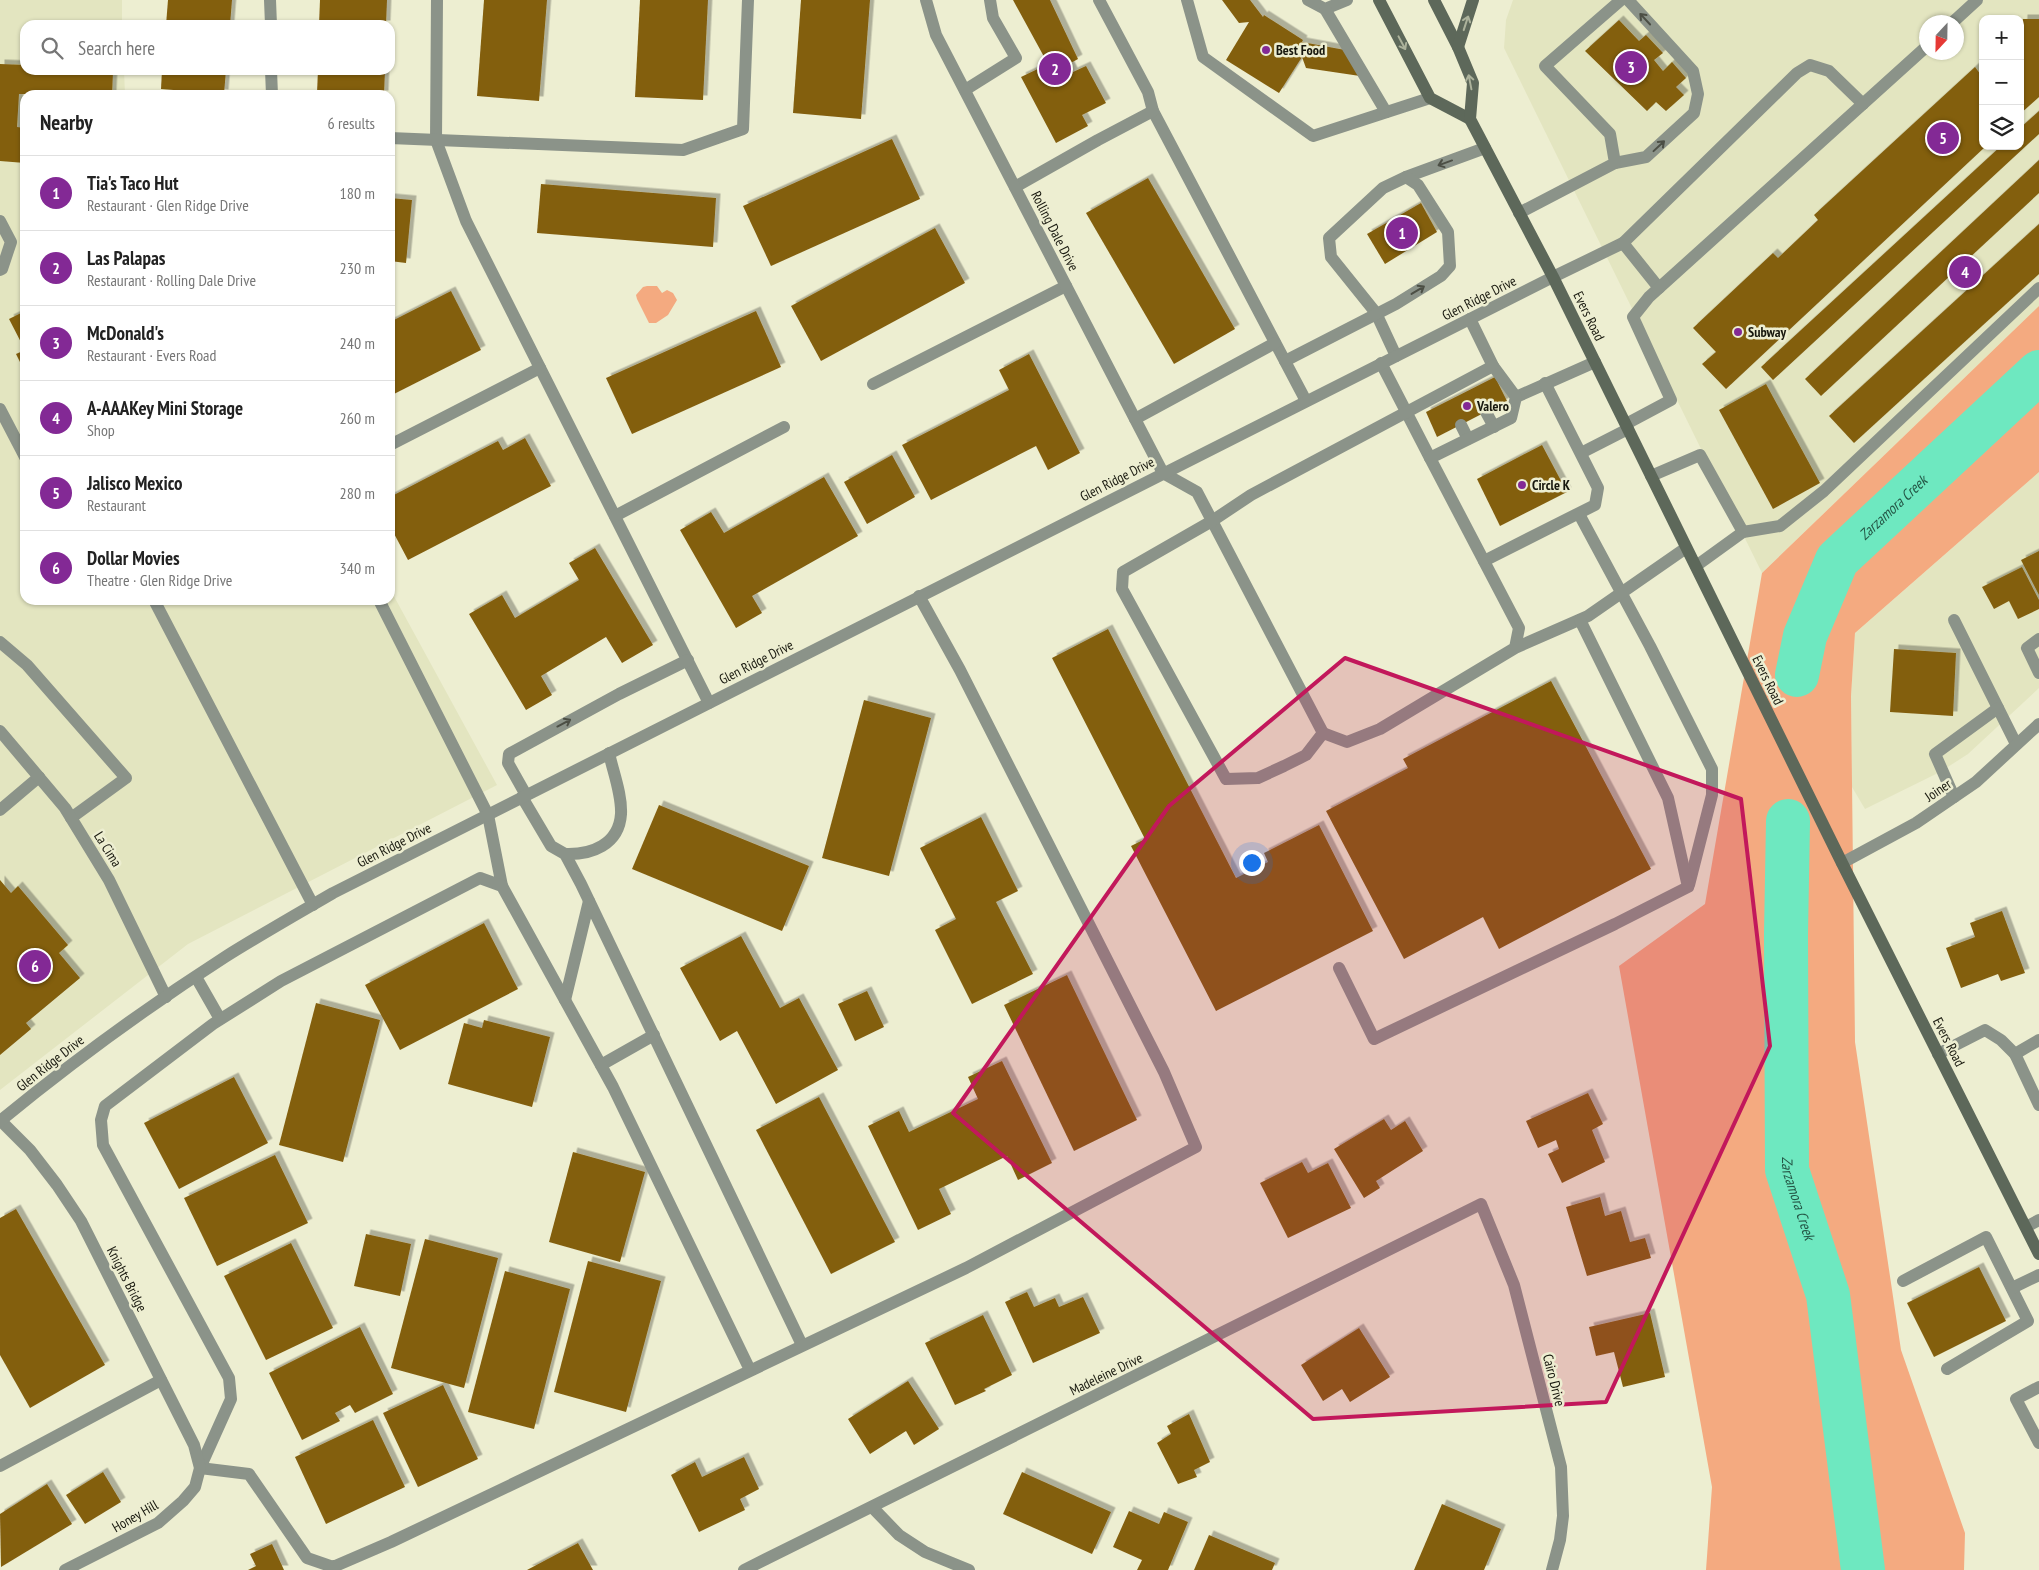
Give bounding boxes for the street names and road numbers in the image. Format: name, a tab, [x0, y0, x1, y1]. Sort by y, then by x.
street label: Rolling Dale Drive	[1027, 188, 1083, 274]
street label: Glen Ridge Drive	[1439, 271, 1519, 324]
street label: Evers Road	[1569, 288, 1609, 344]
street label: Glen Ridge Drive	[1077, 452, 1157, 505]
street label: Glen Ridge Drive	[716, 635, 796, 688]
street label: Evers Road	[1748, 652, 1788, 708]
street label: Joiner	[1920, 775, 1955, 806]
street label: Glen Ridge Drive	[354, 818, 434, 871]
street label: La Cima	[90, 828, 126, 870]
street label: Evers Road	[1929, 1014, 1969, 1070]
street label: Glen Ridge Drive	[13, 1031, 88, 1095]
street label: Knights Bridge	[103, 1243, 151, 1315]
street label: Madeleine Drive	[1067, 1349, 1146, 1399]
street label: Cairo Drive	[1539, 1352, 1569, 1408]
street label: Honey Hill	[109, 1495, 162, 1536]

